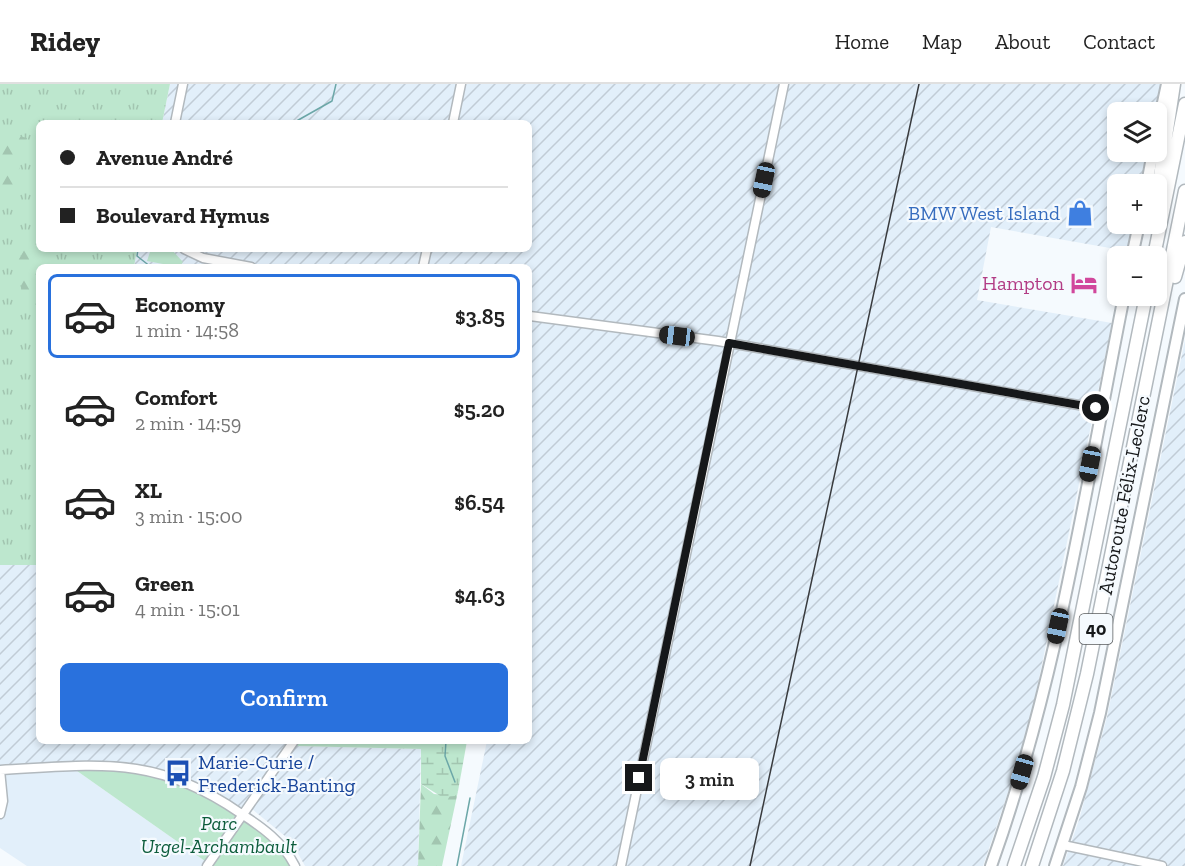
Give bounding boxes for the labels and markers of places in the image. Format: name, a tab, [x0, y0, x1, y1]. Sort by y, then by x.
shop icon: BMW West Island	[1065, 198, 1095, 228]
place label: BMW West Island	[908, 201, 1060, 225]
hotel icon: Hampton	[1069, 268, 1099, 298]
place label: Hampton	[982, 271, 1065, 295]
place label: Marie-Curie / Frederick-Banting	[198, 750, 355, 797]
bus stop icon: Marie-Curie / Frederick-Banting	[163, 758, 193, 788]

